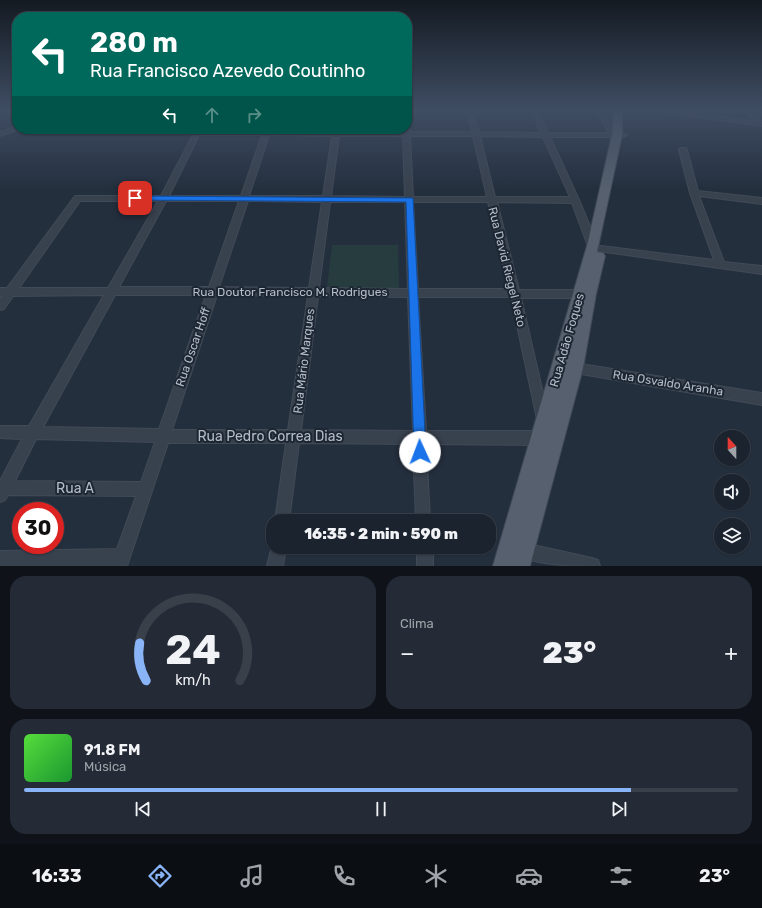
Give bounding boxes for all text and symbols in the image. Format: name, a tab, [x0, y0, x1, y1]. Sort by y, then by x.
text: 280 m	[90, 26, 178, 59]
icon: left	[24, 28, 76, 80]
text: Rua Francisco Azevedo Coutinho	[90, 60, 365, 82]
icon: left	[159, 104, 181, 126]
icon: ahead	[201, 104, 223, 126]
icon: right	[243, 104, 265, 126]
pin	[118, 181, 152, 215]
icon: arrive	[124, 187, 146, 209]
street label: Rua David Riegel Neto	[485, 206, 529, 328]
street label: Rua Doutor Francisco M. Rodrigues	[192, 285, 388, 299]
street label: Rua Adão Foques	[547, 292, 587, 388]
street label: Rua Oscar Hoff	[173, 305, 213, 389]
street label: Rua Mário Marques	[291, 308, 317, 414]
street label: Rua Osvaldo Aranha	[612, 367, 724, 399]
street label: Rua Pedro Correa Dias	[197, 428, 343, 445]
north arrow	[714, 430, 750, 466]
map controls	[714, 430, 750, 554]
position arrow	[399, 431, 441, 473]
button: sound	[714, 474, 750, 510]
street label: Rua A	[56, 480, 94, 497]
speed limit sign: 30	[12, 502, 64, 554]
button: layers	[714, 518, 750, 554]
text: 16:35 · 2 min · 590 m	[304, 525, 458, 543]
text: Clima	[400, 616, 434, 631]
text: 24	[165, 624, 221, 673]
text: 23°	[543, 635, 596, 671]
text: −	[400, 640, 414, 667]
text: +	[724, 640, 738, 667]
text: km/h	[175, 671, 211, 688]
text: 91.8 FM	[84, 741, 140, 759]
text: Música	[84, 759, 126, 774]
icon: previous	[132, 798, 154, 820]
icon: pause	[370, 798, 392, 820]
icon: next	[608, 798, 630, 820]
icon: directions	[146, 862, 174, 890]
icon: music	[238, 862, 266, 890]
icon: phone	[330, 862, 358, 890]
icon: climate	[422, 862, 450, 890]
icon: car	[515, 862, 543, 890]
icon: filters	[607, 862, 635, 890]
text: 16:33	[32, 865, 82, 887]
text: 23°	[699, 865, 730, 887]

